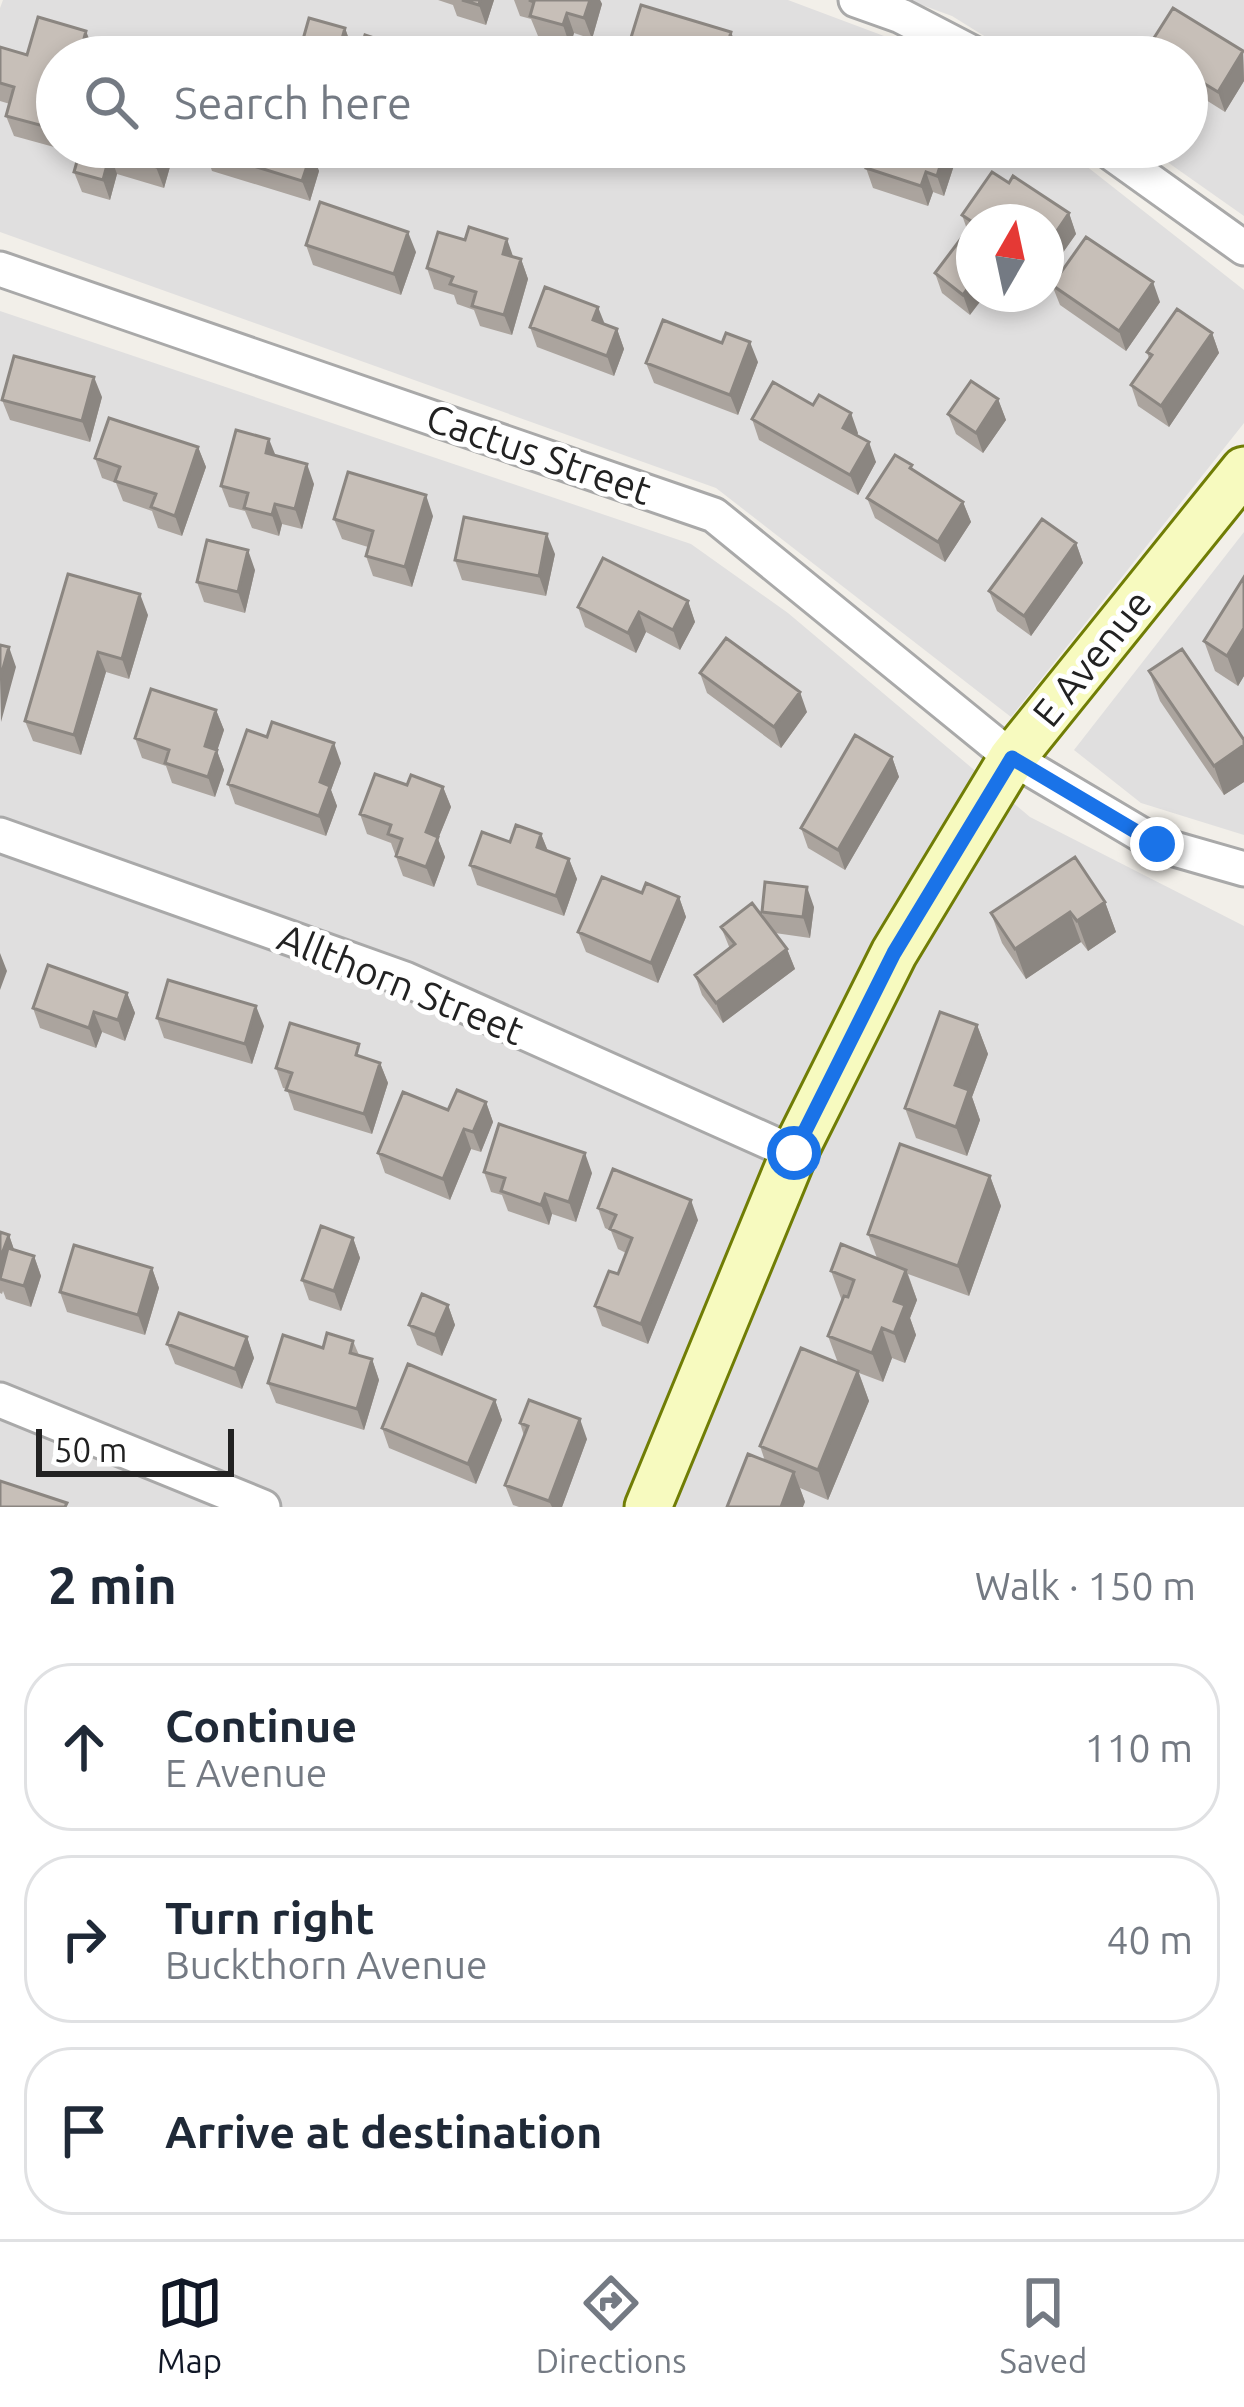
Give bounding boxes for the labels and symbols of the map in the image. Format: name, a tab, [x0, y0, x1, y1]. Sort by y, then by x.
north arrow	[956, 204, 1064, 312]
street label: Cactus Street	[421, 395, 657, 512]
street label: E Avenue	[1024, 581, 1159, 734]
route end	[1130, 817, 1184, 871]
street label: Allthorn Street	[272, 915, 530, 1052]
route start	[767, 1126, 821, 1180]
scale bar	[36, 1423, 234, 1476]

